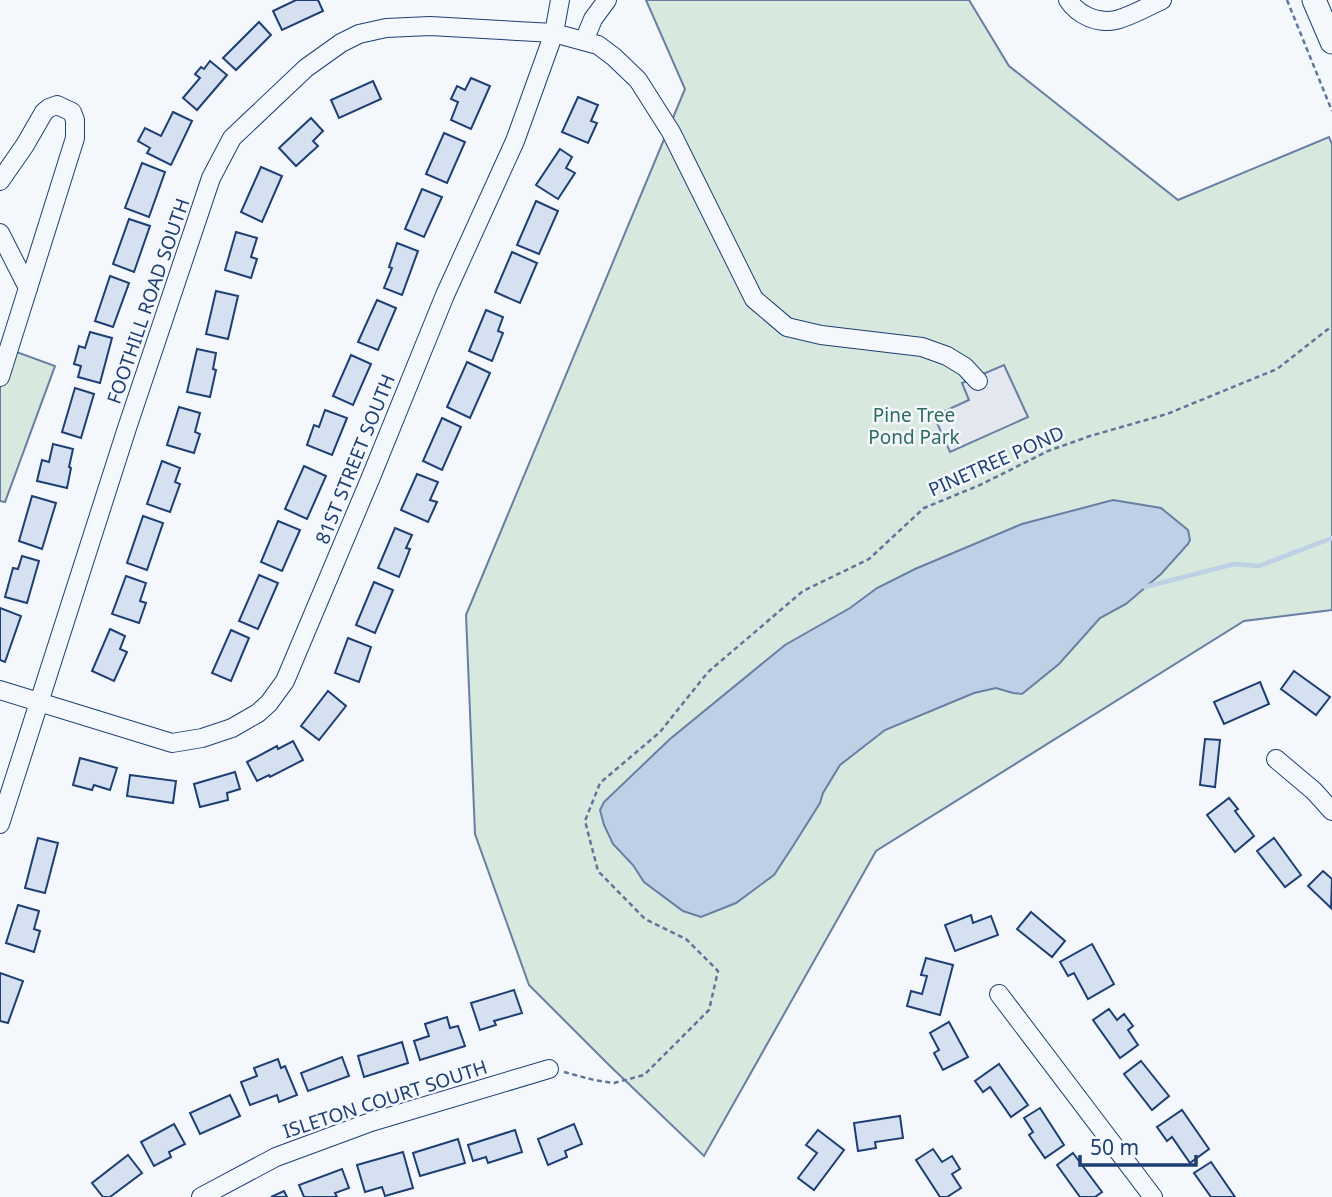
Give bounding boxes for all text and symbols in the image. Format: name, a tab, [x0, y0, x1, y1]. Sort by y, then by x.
street label: FOOTHILL ROAD SOUTH	[101, 195, 195, 407]
street label: 81ST STREET SOUTH	[309, 370, 401, 548]
park label: Pine Tree Pond Park	[868, 402, 960, 450]
street label: PINETREE POND	[924, 419, 1068, 503]
street label: ISLETON COURT SOUTH	[280, 1054, 490, 1144]
scale bar	[1080, 1124, 1196, 1168]
text: 50 m	[1090, 1133, 1139, 1161]

